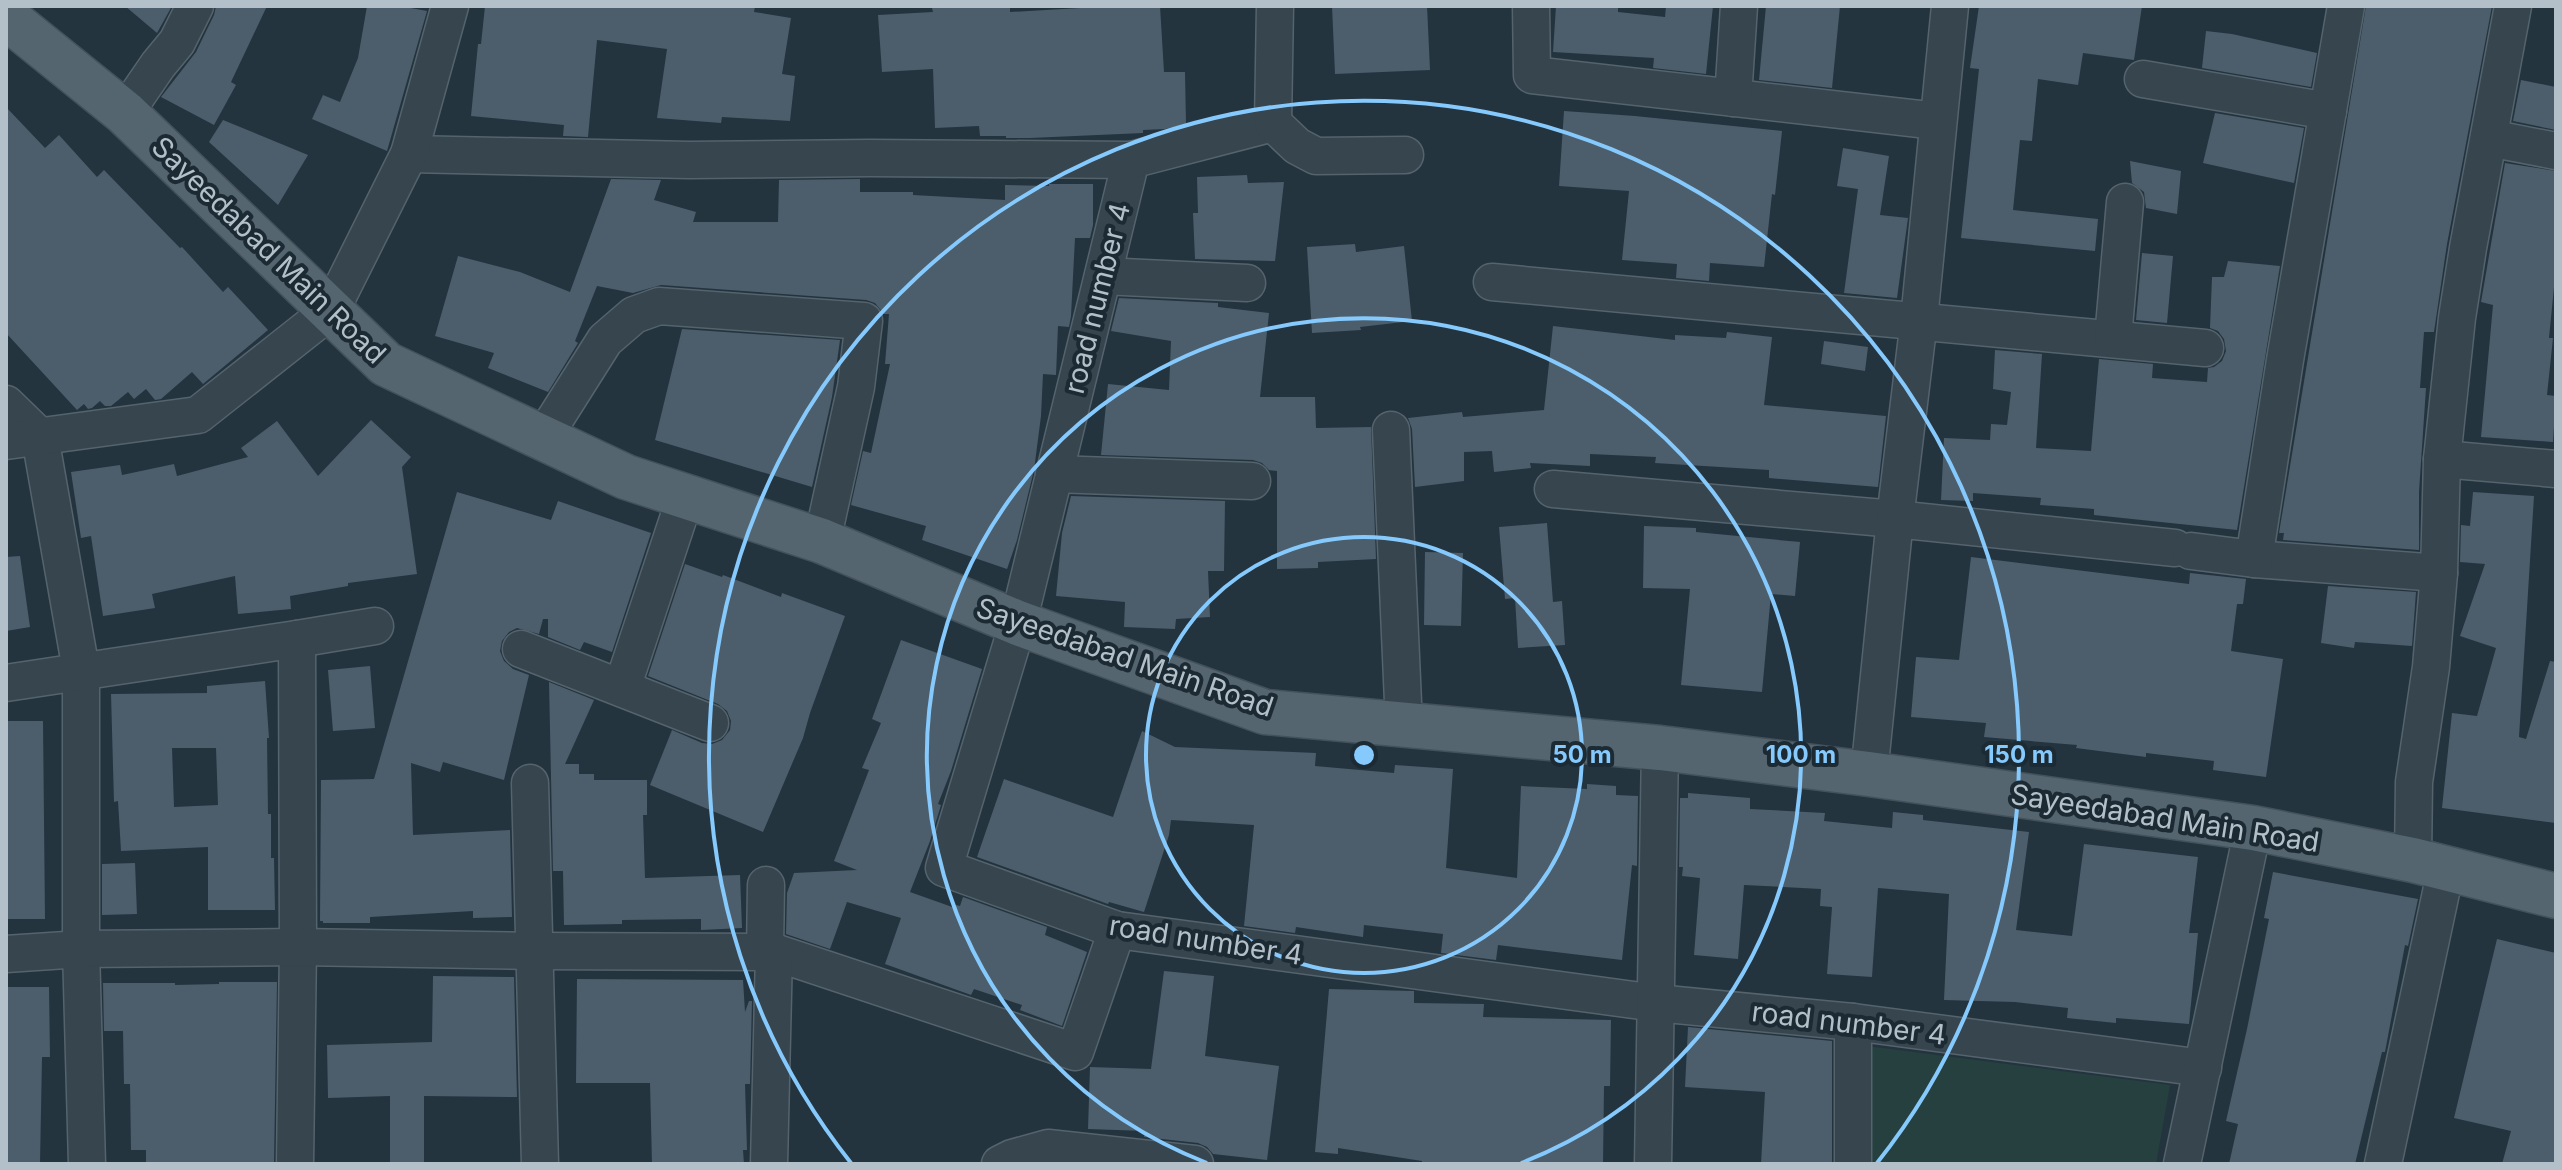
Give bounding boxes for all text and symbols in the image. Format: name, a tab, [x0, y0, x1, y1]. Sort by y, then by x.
street label: Sayeedabad Main Road	[145, 129, 393, 371]
street label: road number 4	[1057, 199, 1137, 397]
street label: Sayeedabad Main Road	[972, 590, 1278, 724]
text: 50 m	[1552, 740, 1612, 769]
text: 100 m	[1766, 740, 1836, 769]
text: 150 m	[1984, 740, 2054, 769]
centre of rings	[1350, 741, 1378, 769]
street label: Sayeedabad Main Road	[2008, 777, 2322, 859]
street label: road number 4	[1107, 908, 1305, 972]
street label: road number 4	[1750, 994, 1948, 1052]

